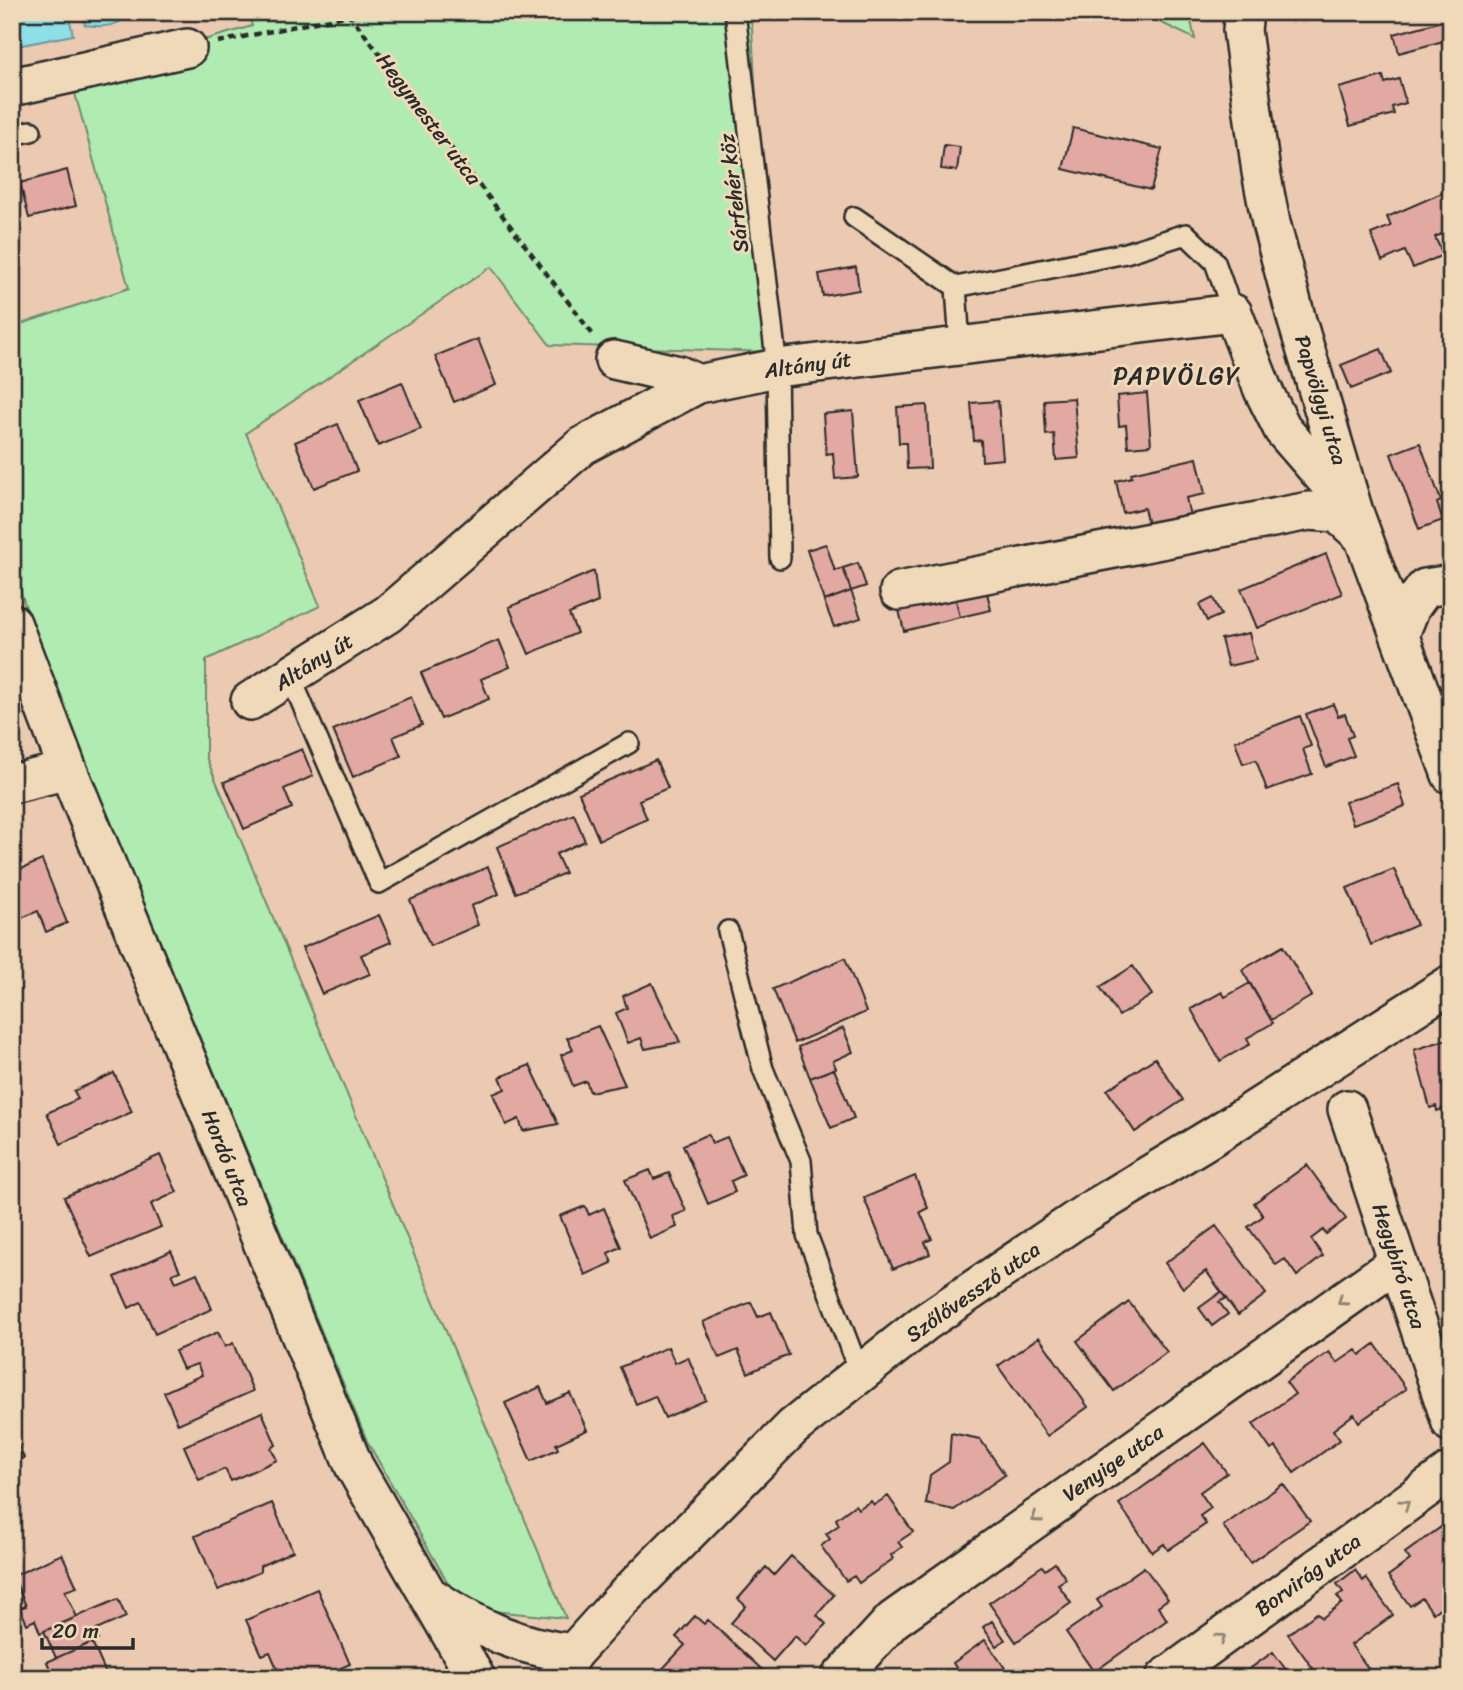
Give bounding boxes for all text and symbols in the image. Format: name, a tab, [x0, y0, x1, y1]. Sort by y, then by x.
street label: Hegymester utca	[366, 44, 492, 194]
street label: Sárfehér köz	[708, 131, 760, 255]
street label: Papvölgyi utca	[1283, 330, 1359, 470]
street label: Altány út	[761, 340, 854, 390]
district label: PAPVÖLGY	[1113, 355, 1241, 397]
street label: Altány út	[266, 623, 361, 702]
street label: Hordó utca	[190, 1104, 264, 1213]
street label: Hegybíró utca	[1361, 1198, 1437, 1334]
street label: Szőlővessző utca	[897, 1231, 1049, 1353]
one-way arrow	[1337, 1293, 1350, 1305]
street label: Venyige utca	[1054, 1414, 1172, 1512]
one-way arrow	[1397, 1500, 1410, 1513]
one-way arrow	[1031, 1510, 1044, 1522]
street label: Borvirág utca	[1246, 1523, 1370, 1627]
scale bar	[42, 1606, 133, 1650]
text: 20 m	[52, 1612, 99, 1650]
one-way arrow	[1213, 1634, 1226, 1646]

